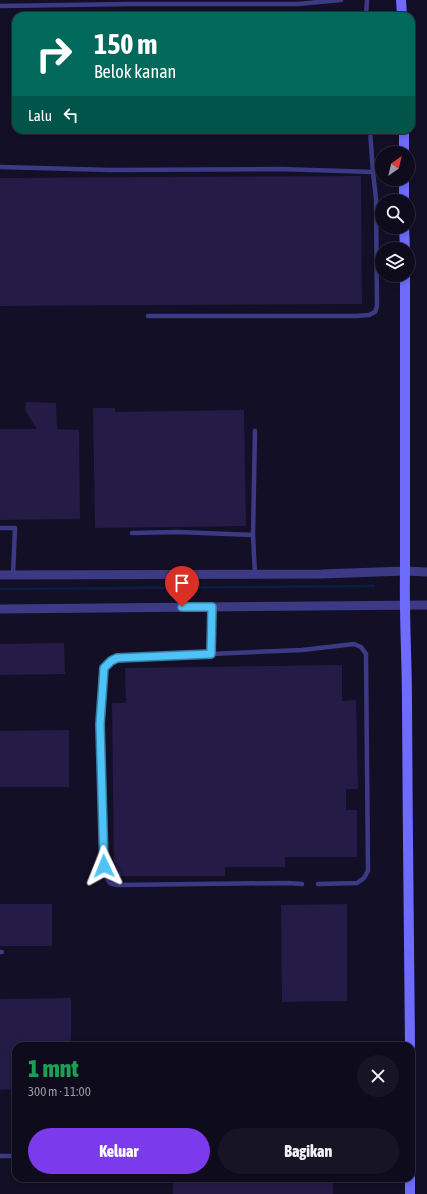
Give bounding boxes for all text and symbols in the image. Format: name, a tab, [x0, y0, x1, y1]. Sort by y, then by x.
icon: right	[28, 28, 80, 80]
text: 150 m	[94, 28, 157, 60]
text: Belok kanan	[94, 61, 176, 82]
icon: left	[60, 104, 82, 126]
text: Lalu	[28, 107, 52, 124]
north arrow	[375, 146, 415, 186]
map controls	[375, 146, 415, 282]
button: search	[375, 194, 415, 234]
button: layers	[375, 242, 415, 282]
pin	[165, 566, 199, 607]
icon: arrive	[171, 572, 193, 594]
position arrow	[83, 845, 125, 887]
text: 1 mnt	[28, 1055, 78, 1082]
button: close	[357, 1055, 399, 1097]
text: 300 m · 11:00	[28, 1084, 91, 1099]
button: Keluar	[28, 1128, 210, 1174]
button: Bagikan	[218, 1128, 399, 1174]

